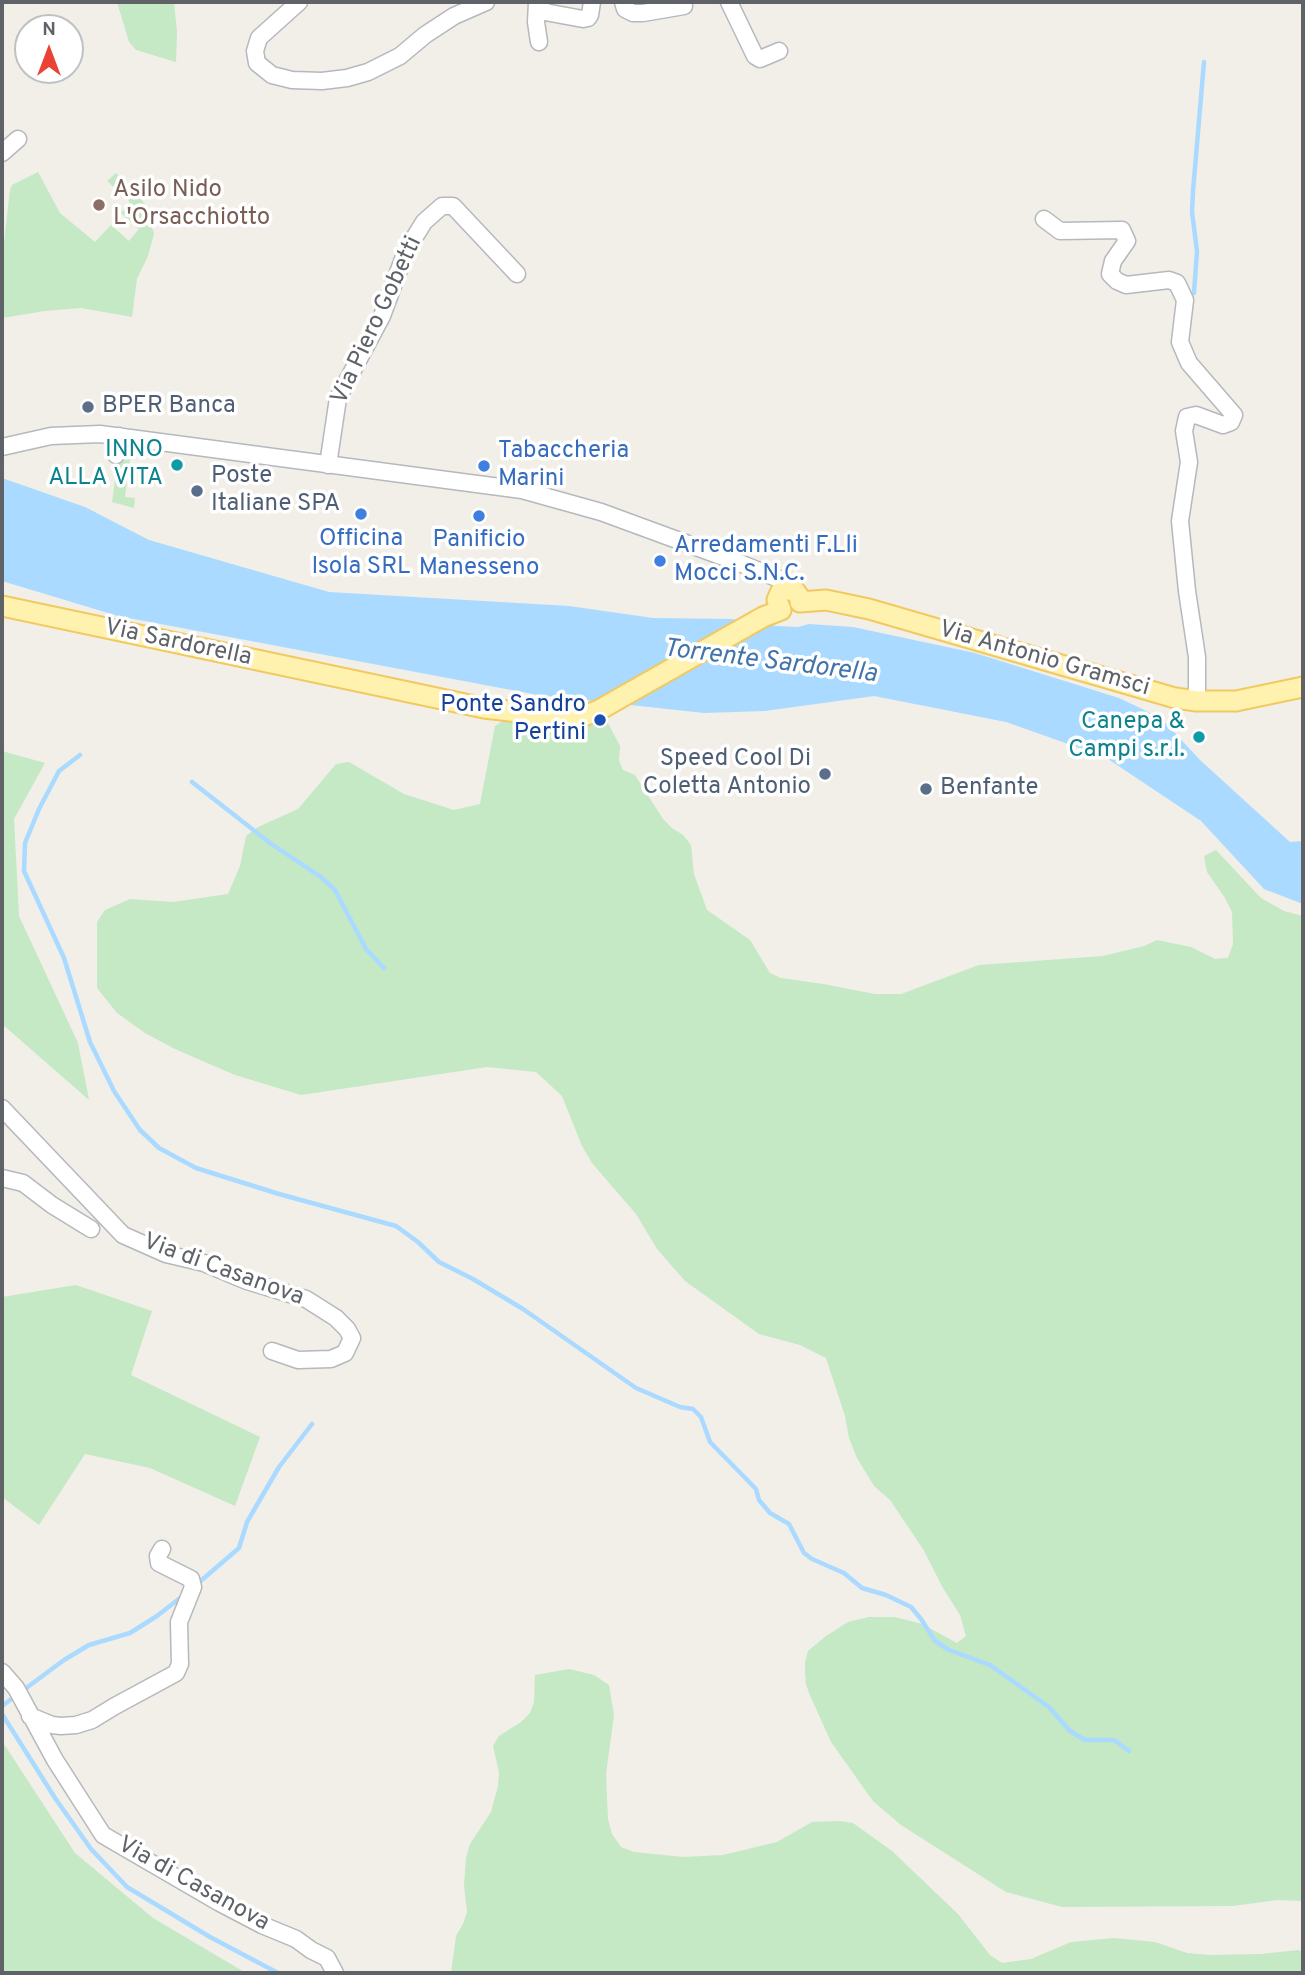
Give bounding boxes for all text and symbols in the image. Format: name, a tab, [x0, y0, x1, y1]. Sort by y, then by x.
north arrow	[14, 14, 84, 84]
text: N	[42, 18, 56, 42]
place label: Asilo Nido L'Orsacchiotto	[113, 177, 270, 233]
marker: Asilo Nido L'Orsacchiotto	[91, 197, 107, 213]
street label: Via Piero Gobetti	[326, 232, 430, 410]
place label: BPER Banca	[102, 393, 236, 421]
marker: BPER Banca	[80, 399, 96, 415]
place label: INNO ALLA VITA	[48, 437, 163, 493]
place label: Tabaccheria Marini	[498, 438, 629, 494]
marker: INNO ALLA VITA	[169, 457, 185, 473]
marker: Tabaccheria Marini	[476, 458, 492, 474]
place label: Poste Italiane SPA	[211, 463, 340, 519]
marker: Poste Italiane SPA	[189, 483, 205, 499]
marker: Officina Isola SRL	[353, 506, 369, 522]
marker: Panificio Manesseno	[471, 508, 487, 524]
place label: Officina Isola SRL	[311, 526, 411, 582]
place label: Panificio Manesseno	[419, 527, 539, 583]
place label: Arredamenti F.Lli Mocci S.N.C.	[674, 533, 858, 589]
marker: Arredamenti F.Lli Mocci S.N.C.	[652, 553, 668, 569]
street label: Via Sardorella	[102, 614, 254, 674]
street label: Via Antonio Gramsci	[935, 616, 1153, 704]
water label: Torrente Sardorella	[661, 634, 879, 692]
place label: Ponte Sandro Pertini	[440, 692, 586, 748]
place label: Canepa & Campi s.r.l.	[1068, 709, 1185, 765]
marker: Ponte Sandro Pertini	[592, 712, 608, 728]
marker: Canepa & Campi s.r.l.	[1191, 729, 1207, 745]
place label: Speed Cool Di Coletta Antonio	[643, 746, 811, 802]
marker: Speed Cool Di Coletta Antonio	[817, 766, 833, 782]
place label: Benfante	[940, 775, 1038, 803]
marker: Benfante	[918, 781, 934, 797]
street label: Via di Casanova	[139, 1229, 307, 1313]
street label: Via di Casanova	[112, 1831, 274, 1939]

